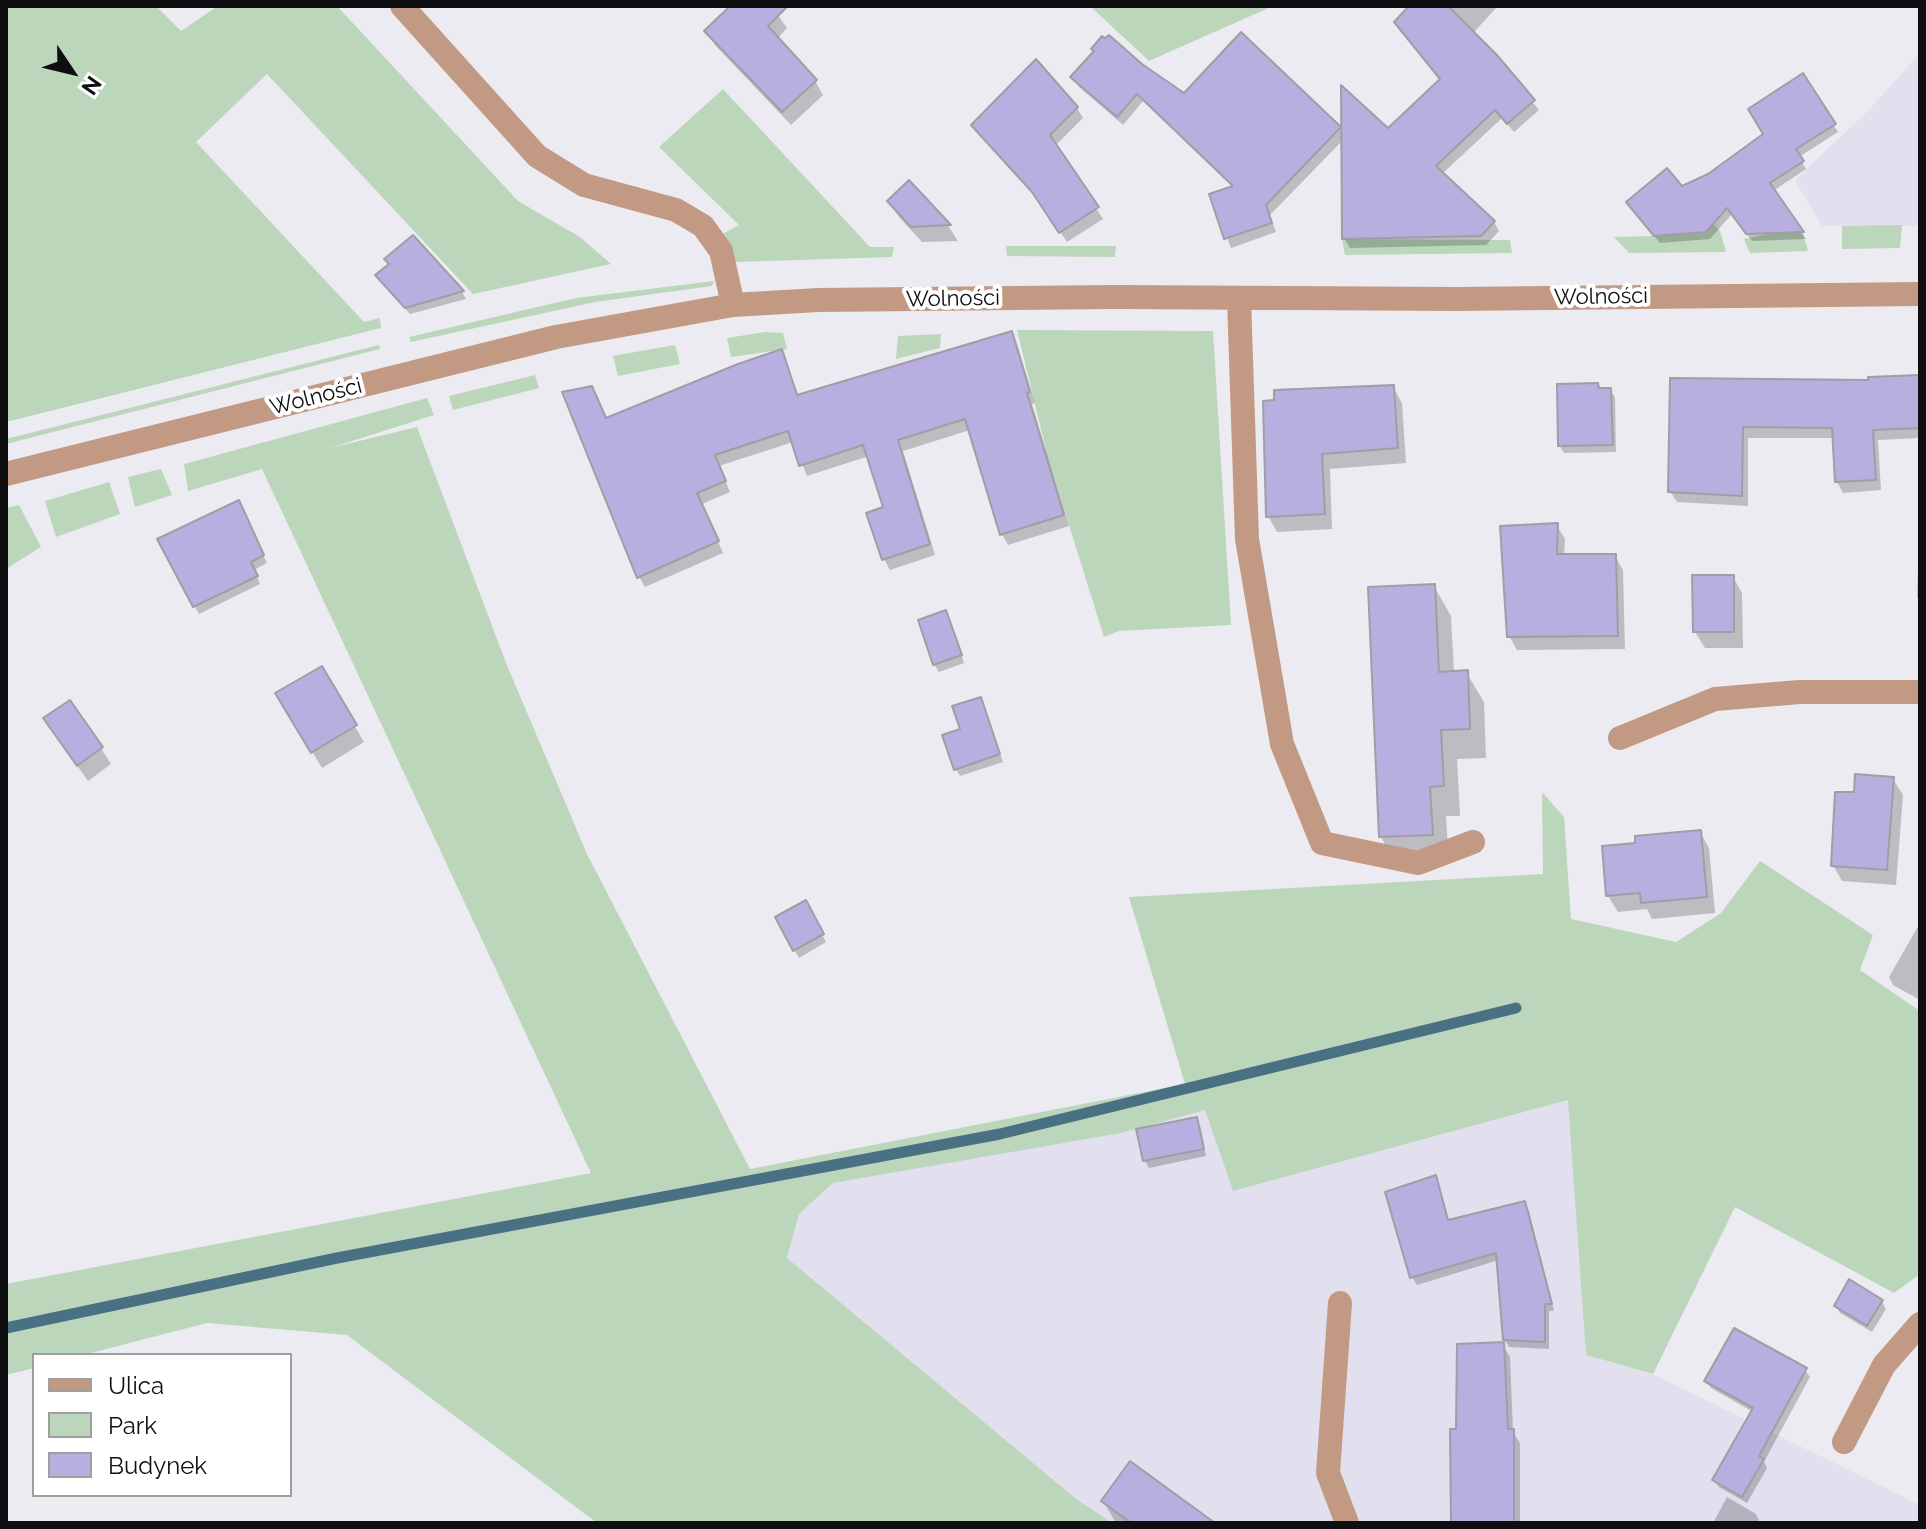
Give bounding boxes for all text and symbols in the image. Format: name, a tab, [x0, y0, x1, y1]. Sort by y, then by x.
north arrow	[32, 32, 112, 112]
text: N	[76, 71, 107, 100]
street label: Wolności	[1554, 283, 1648, 311]
street label: Wolności	[906, 285, 1000, 313]
street label: Wolności	[267, 373, 365, 421]
legend	[32, 1353, 292, 1497]
text: Ulica	[108, 1371, 164, 1400]
text: Park	[108, 1411, 157, 1440]
text: Budynek	[108, 1451, 207, 1480]

